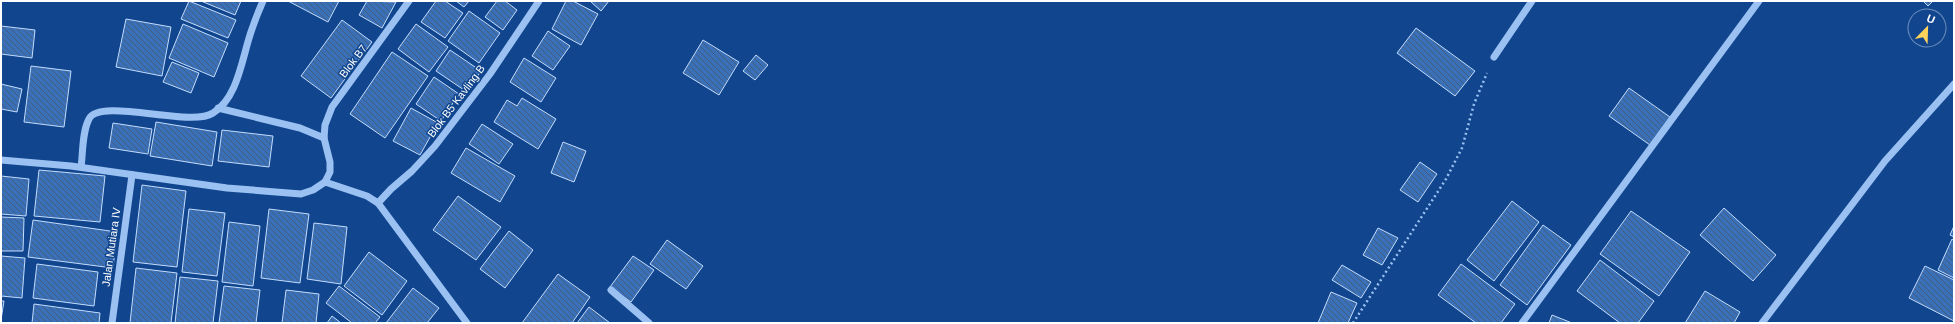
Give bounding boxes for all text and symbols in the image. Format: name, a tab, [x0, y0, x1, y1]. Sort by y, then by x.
north arrow	[1907, 8, 1947, 48]
text: U	[1925, 12, 1937, 26]
street label: Blok B7	[337, 42, 369, 80]
street label: Blok B5 Kavling B	[425, 62, 487, 140]
street label: Jalan Mutiara IV	[100, 206, 123, 287]

